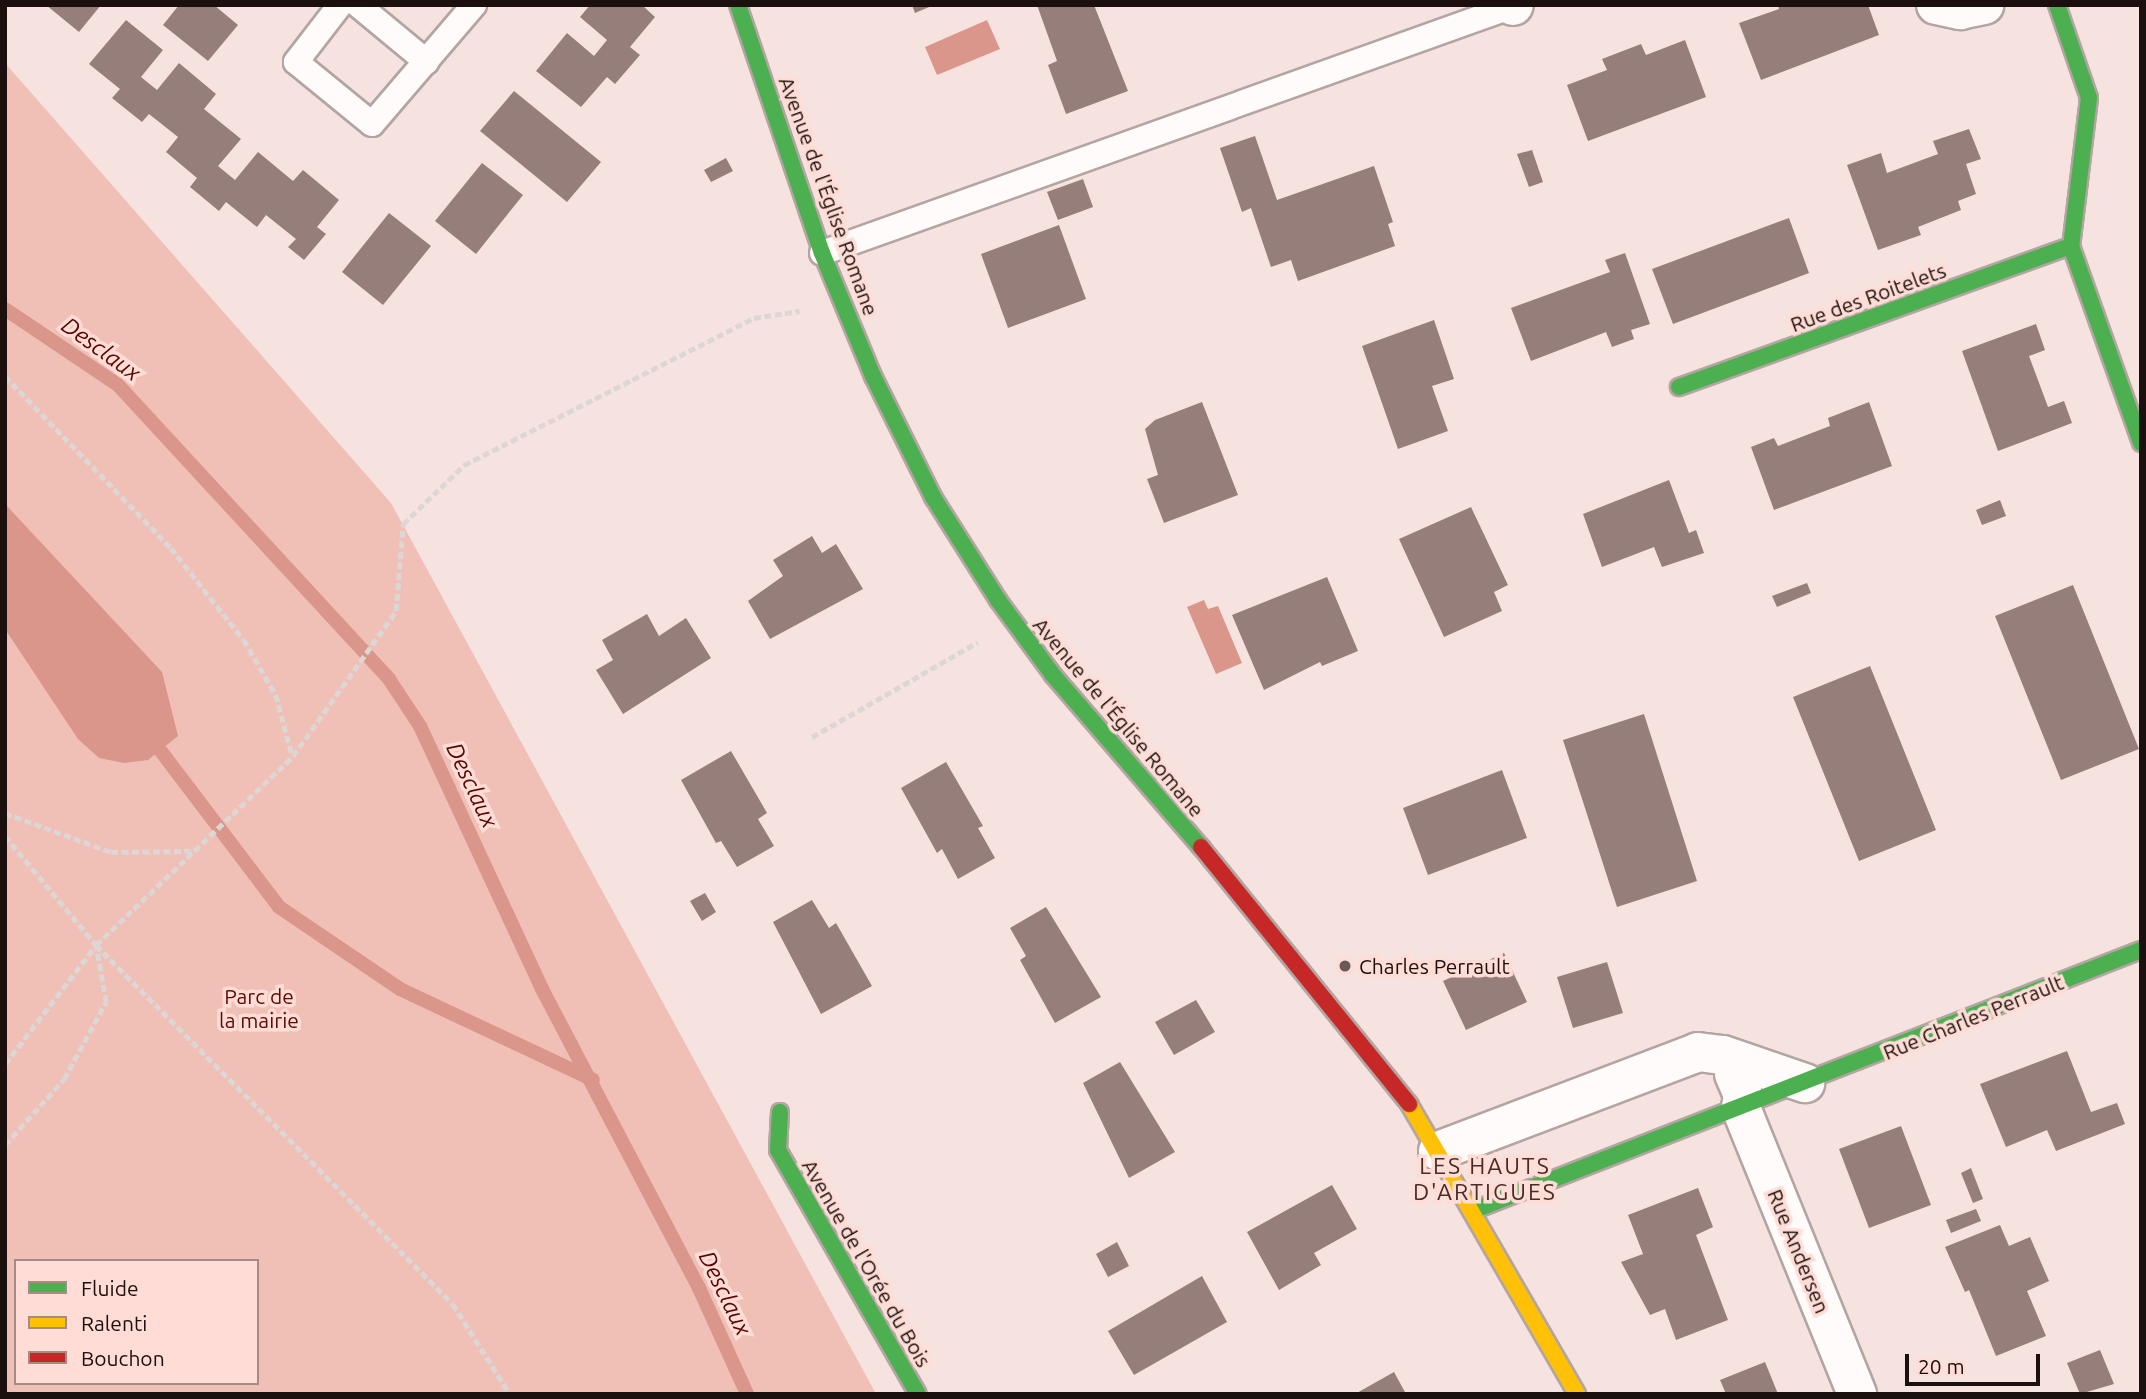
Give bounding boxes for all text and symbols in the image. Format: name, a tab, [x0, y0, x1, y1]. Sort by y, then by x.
street label: Avenue de l'Église Romane	[774, 73, 884, 319]
street label: Rue des Roitelets	[1787, 257, 1949, 337]
water label: Desclaux	[56, 311, 146, 387]
street label: Avenue de l'Église Romane	[1028, 612, 1210, 822]
water label: Desclaux	[440, 738, 504, 832]
place label: Charles Perrault	[1359, 953, 1510, 979]
marker: Charles Perrault	[1337, 958, 1353, 974]
street label: Rue Charles Perrault	[1879, 969, 2067, 1065]
park label: Parc de la mairie	[219, 983, 299, 1033]
district label: LES HAUTS D'ARTIGUES	[1414, 1152, 1556, 1206]
street label: Avenue de l'Orée du Bois	[797, 1155, 937, 1371]
street label: Rue Andersen	[1763, 1185, 1835, 1317]
water label: Desclaux	[693, 1246, 757, 1340]
legend	[14, 1259, 259, 1385]
text: Fluide	[81, 1276, 139, 1300]
text: Ralenti	[81, 1311, 147, 1335]
scale bar	[1908, 1340, 2043, 1384]
text: Bouchon	[81, 1346, 165, 1370]
text: 20 m	[1918, 1354, 1965, 1378]

